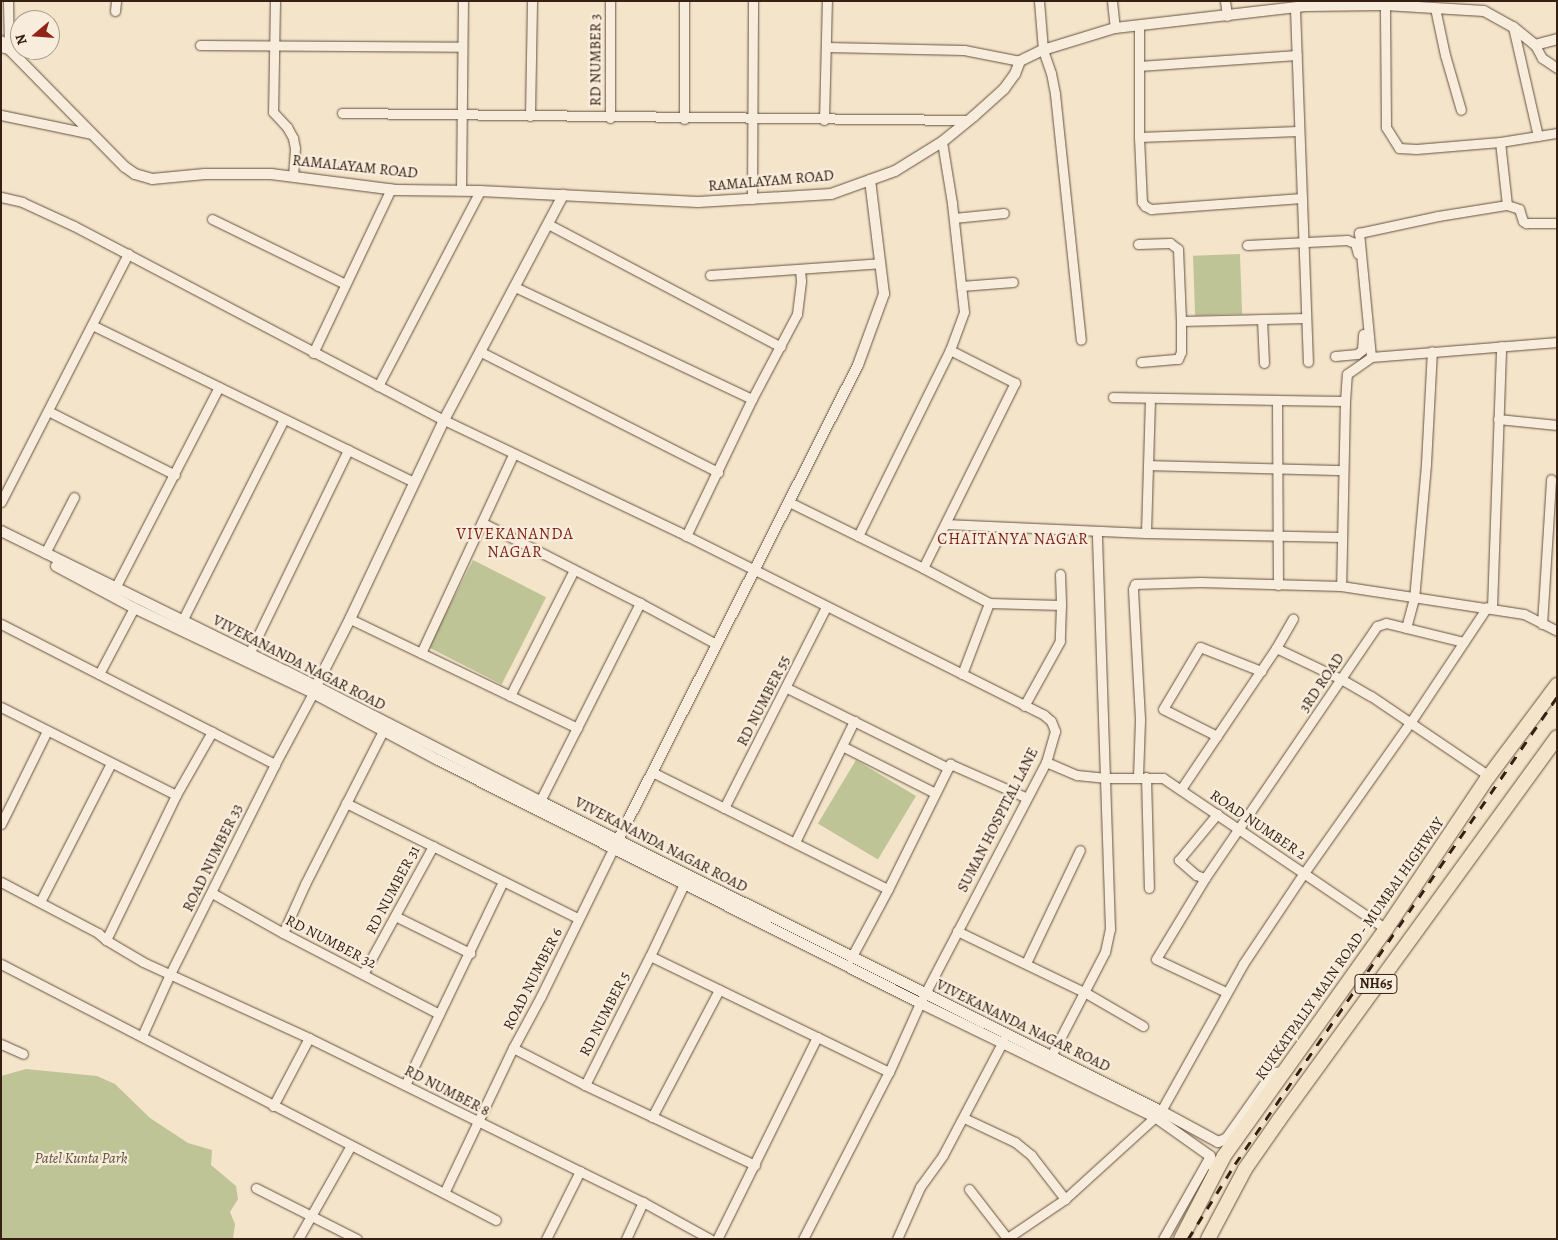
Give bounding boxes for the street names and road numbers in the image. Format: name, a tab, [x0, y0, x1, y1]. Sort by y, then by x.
street label: RD NUMBER 3	[587, 14, 605, 106]
street label: RAMALAYAM ROAD	[291, 151, 419, 183]
street label: RAMALAYAM ROAD	[707, 167, 835, 195]
street label: VIVEKANANDA NAGAR ROAD	[210, 612, 388, 714]
street label: 3RD ROAD	[1296, 650, 1348, 716]
street label: RD NUMBER 55	[733, 653, 795, 749]
street label: SUMAN HOSPITAL LANE	[954, 745, 1042, 895]
street label: ROAD NUMBER 2	[1206, 786, 1310, 864]
street label: VIVEKANANDA NAGAR ROAD	[572, 794, 750, 896]
street label: ROAD NUMBER 33	[179, 801, 247, 915]
street label: KUKKATPALLY MAIN ROAD - MUMBAI HIGHWAY	[1252, 814, 1448, 1084]
street label: RD NUMBER 31	[362, 843, 424, 937]
street label: RD NUMBER 32	[282, 911, 380, 973]
street label: ROAD NUMBER 6	[500, 925, 566, 1033]
street label: RD NUMBER 5	[576, 969, 634, 1059]
road number: NH65	[1354, 972, 1398, 996]
street label: VIVEKANANDA NAGAR ROAD	[933, 976, 1113, 1076]
street label: RD NUMBER 8	[401, 1062, 493, 1120]

